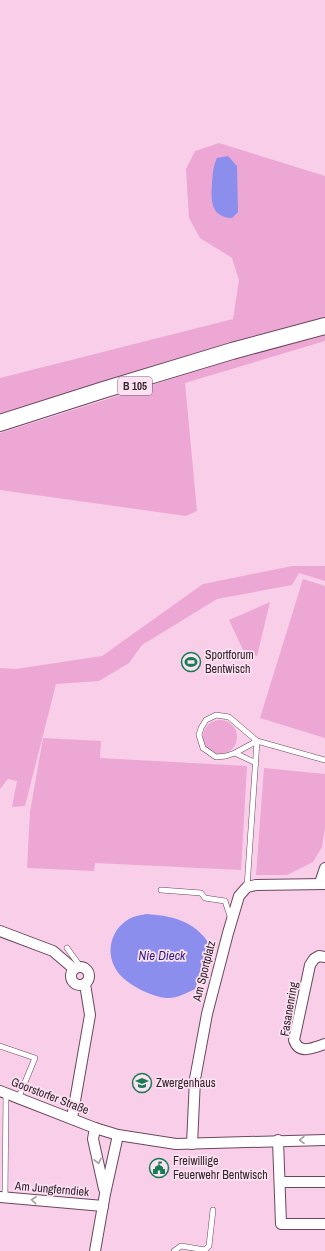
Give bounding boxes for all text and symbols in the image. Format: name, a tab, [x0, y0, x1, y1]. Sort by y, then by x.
road number: B 105	[118, 377, 152, 395]
place label: Sportforum Bentwisch	[205, 647, 254, 677]
sports icon: Sportforum Bentwisch	[180, 651, 202, 673]
street label: Am Sportplatz	[189, 939, 219, 1004]
water label: Nie Dieck	[139, 947, 186, 964]
street label: Fasanenring	[276, 980, 302, 1037]
school or university icon: Zwergenhaus	[131, 1072, 153, 1094]
street label: Goorstorfer Straße	[9, 1074, 91, 1118]
place label: Zwergenhaus	[156, 1075, 216, 1091]
one-way arrow	[299, 1136, 305, 1144]
place label: Freiwillige Feuerwehr Bentwisch	[173, 1153, 268, 1183]
public building icon: Freiwillige Feuerwehr Bentwisch	[148, 1157, 170, 1179]
one-way arrow	[94, 1158, 102, 1164]
street label: Am Jungferndiek	[13, 1178, 90, 1200]
one-way arrow	[31, 1196, 37, 1205]

